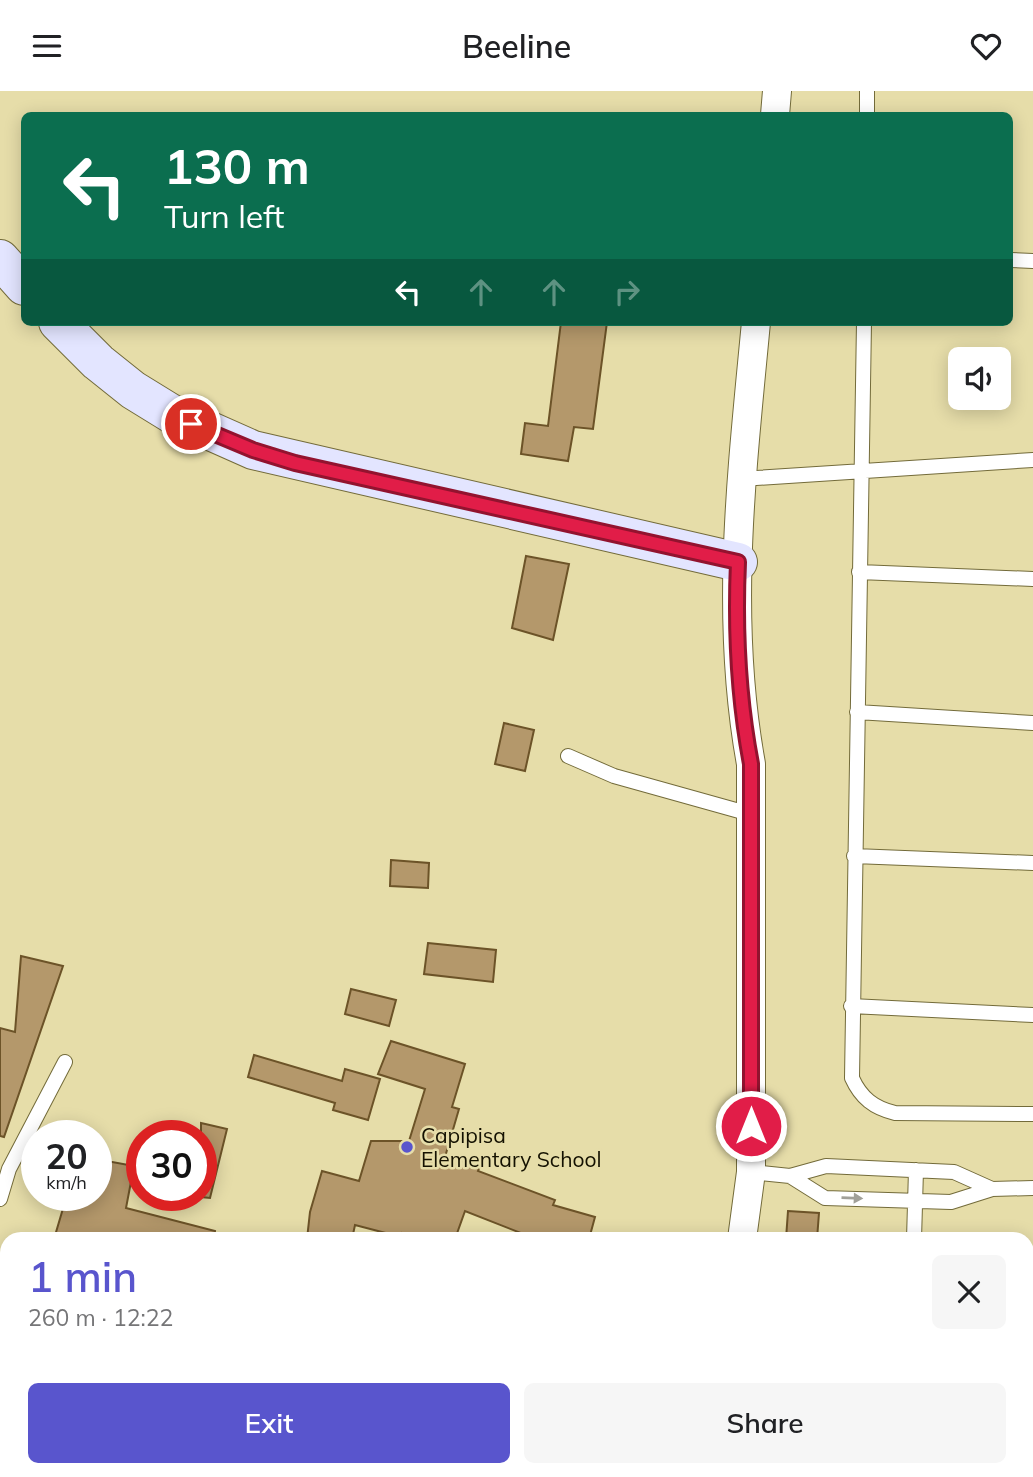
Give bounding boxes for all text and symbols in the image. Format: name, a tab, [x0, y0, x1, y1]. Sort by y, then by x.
text: Beeline	[462, 26, 571, 66]
icon: menu	[28, 27, 66, 65]
icon: heart	[967, 27, 1005, 65]
text: 130 m	[164, 135, 310, 196]
icon: left	[49, 140, 140, 231]
text: Turn left	[164, 196, 284, 236]
icon: left	[389, 273, 427, 311]
icon: ahead	[462, 273, 500, 311]
icon: ahead	[535, 273, 573, 311]
icon: right	[608, 273, 646, 311]
map controls	[948, 347, 1011, 410]
button: sound	[948, 347, 1011, 410]
pin	[161, 394, 221, 454]
icon: arrive	[172, 405, 210, 443]
position arrow	[714, 1089, 788, 1163]
speed limit sign: 30	[126, 1120, 217, 1211]
place label: Capipisa Elementary School	[421, 1122, 602, 1172]
text: 20	[45, 1134, 88, 1178]
marker: Capipisa Elementary School	[399, 1139, 415, 1155]
text: km/h	[46, 1171, 87, 1194]
one-way arrow	[841, 1193, 863, 1204]
text: 1 min	[28, 1250, 137, 1303]
button: close	[932, 1255, 1006, 1329]
text: 260 m · 12:22	[28, 1303, 173, 1332]
button: Exit	[28, 1383, 510, 1463]
button: Share	[524, 1383, 1006, 1463]

